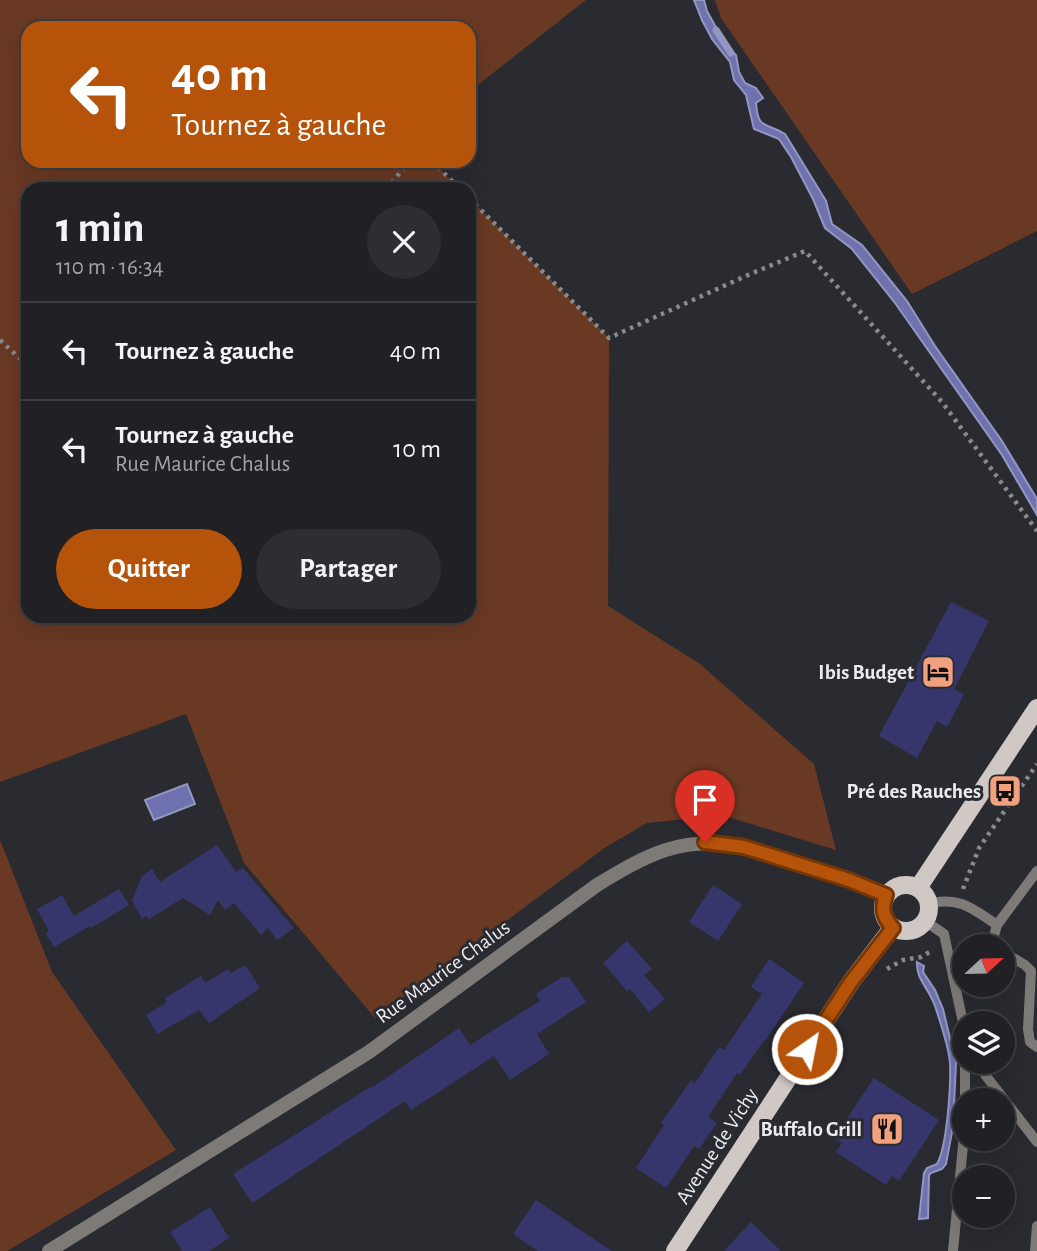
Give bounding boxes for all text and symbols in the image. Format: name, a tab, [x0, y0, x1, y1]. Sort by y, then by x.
icon: left	[56, 49, 147, 140]
text: 40 m	[171, 51, 268, 100]
text: Tournez à gauche	[171, 109, 386, 141]
button: close	[367, 205, 441, 279]
text: 1 min	[56, 207, 145, 249]
text: 110 m · 16:34	[56, 256, 164, 279]
icon: left	[56, 332, 94, 370]
text: Tournez à gauche	[115, 338, 294, 364]
text: 40 m	[390, 338, 441, 364]
text: Tournez à gauche	[115, 422, 294, 448]
icon: left	[56, 430, 94, 468]
text: 10 m	[393, 436, 441, 462]
text: Rue Maurice Chalus	[115, 453, 290, 476]
button: Quitter	[56, 529, 242, 609]
button: Partager	[256, 529, 441, 609]
hotel icon: Ibis Budget	[919, 653, 957, 691]
place label: Ibis Budget	[818, 662, 914, 683]
pin	[675, 770, 735, 842]
bus stop icon: Pré des Rauches	[986, 772, 1024, 810]
icon: arrive	[686, 781, 724, 819]
place label: Pré des Rauches	[847, 781, 981, 802]
street label: Rue Maurice Chalus	[372, 917, 514, 1027]
north arrow	[952, 934, 1015, 998]
map controls	[952, 934, 1015, 1228]
button: layers	[952, 1011, 1015, 1074]
position arrow	[770, 1012, 844, 1086]
street label: Avenue de Vichy	[672, 1084, 762, 1208]
button: +	[952, 1088, 1015, 1151]
restaurant icon: Buffalo Grill	[868, 1110, 906, 1148]
place label: Buffalo Grill	[760, 1119, 862, 1140]
button: −	[952, 1165, 1015, 1228]

